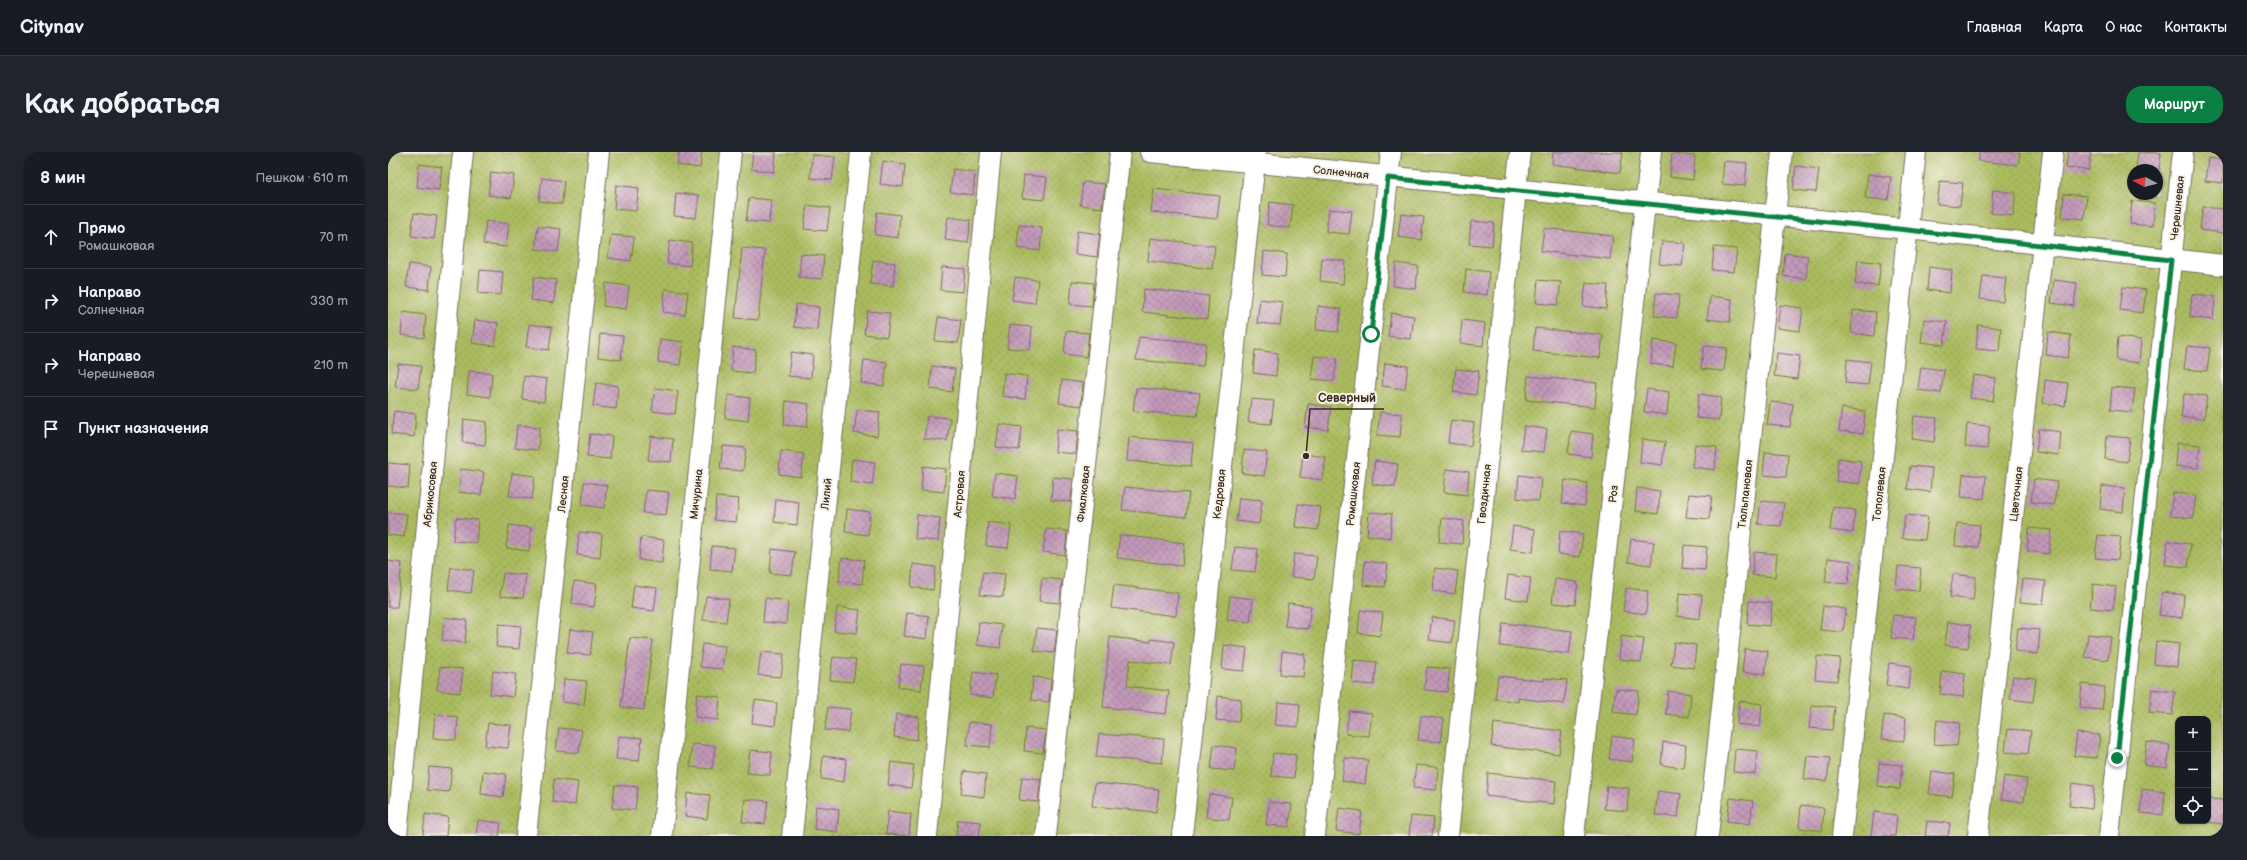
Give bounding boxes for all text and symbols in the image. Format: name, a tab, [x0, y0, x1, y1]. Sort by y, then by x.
text: Citynav	[20, 16, 84, 39]
text: Главная	[1967, 19, 2022, 36]
text: Карта	[2044, 19, 2083, 36]
text: О нас	[2105, 19, 2142, 36]
text: Контакты	[2164, 19, 2227, 36]
button: Маршрут	[2126, 86, 2223, 123]
text: Как добраться	[24, 88, 221, 121]
street label: Солнечная	[1312, 163, 1370, 182]
north arrow	[2127, 164, 2163, 200]
text: 8 мин	[40, 168, 86, 188]
text: Пешком · 610 m	[256, 170, 348, 186]
street label: Черешневая	[2168, 175, 2187, 241]
text: Прямо	[78, 219, 125, 238]
icon: ahead	[40, 226, 62, 248]
text: 70 m	[320, 229, 348, 245]
text: Ромашковая	[78, 238, 154, 254]
text: Направо	[78, 283, 141, 302]
icon: right	[40, 290, 62, 312]
text: 330 m	[310, 293, 348, 309]
text: Солнечная	[78, 302, 144, 318]
route start	[1362, 325, 1380, 343]
text: Направо	[78, 347, 141, 366]
icon: right	[40, 354, 62, 376]
text: 210 m	[314, 357, 348, 373]
text: Черешневая	[78, 366, 155, 382]
callout: Северный	[1310, 385, 1384, 409]
text: Северный	[1318, 391, 1376, 406]
icon: arrive	[40, 418, 62, 440]
text: Пункт назначения	[78, 419, 209, 438]
street label: Тюльпановая	[1735, 459, 1756, 529]
street label: Абрикосовая	[420, 461, 440, 529]
street label: Ромашковая	[1344, 461, 1363, 527]
street label: Гвоздичная	[1475, 463, 1494, 525]
street label: Фиалковая	[1074, 465, 1093, 523]
street label: Тополевая	[1870, 466, 1889, 522]
street label: Цветочная	[2007, 466, 2026, 522]
street label: Мичурина	[687, 467, 706, 520]
street label: Кедровая	[1210, 468, 1229, 520]
street label: Астровая	[951, 470, 968, 519]
street label: Лесная	[555, 475, 572, 514]
street label: Лилий	[818, 478, 835, 512]
street label: Роз	[1606, 484, 1621, 504]
map controls	[2175, 716, 2211, 824]
button: +	[2175, 716, 2211, 752]
route end	[2108, 749, 2126, 767]
button: −	[2175, 752, 2211, 788]
button: locate	[2175, 788, 2211, 824]

